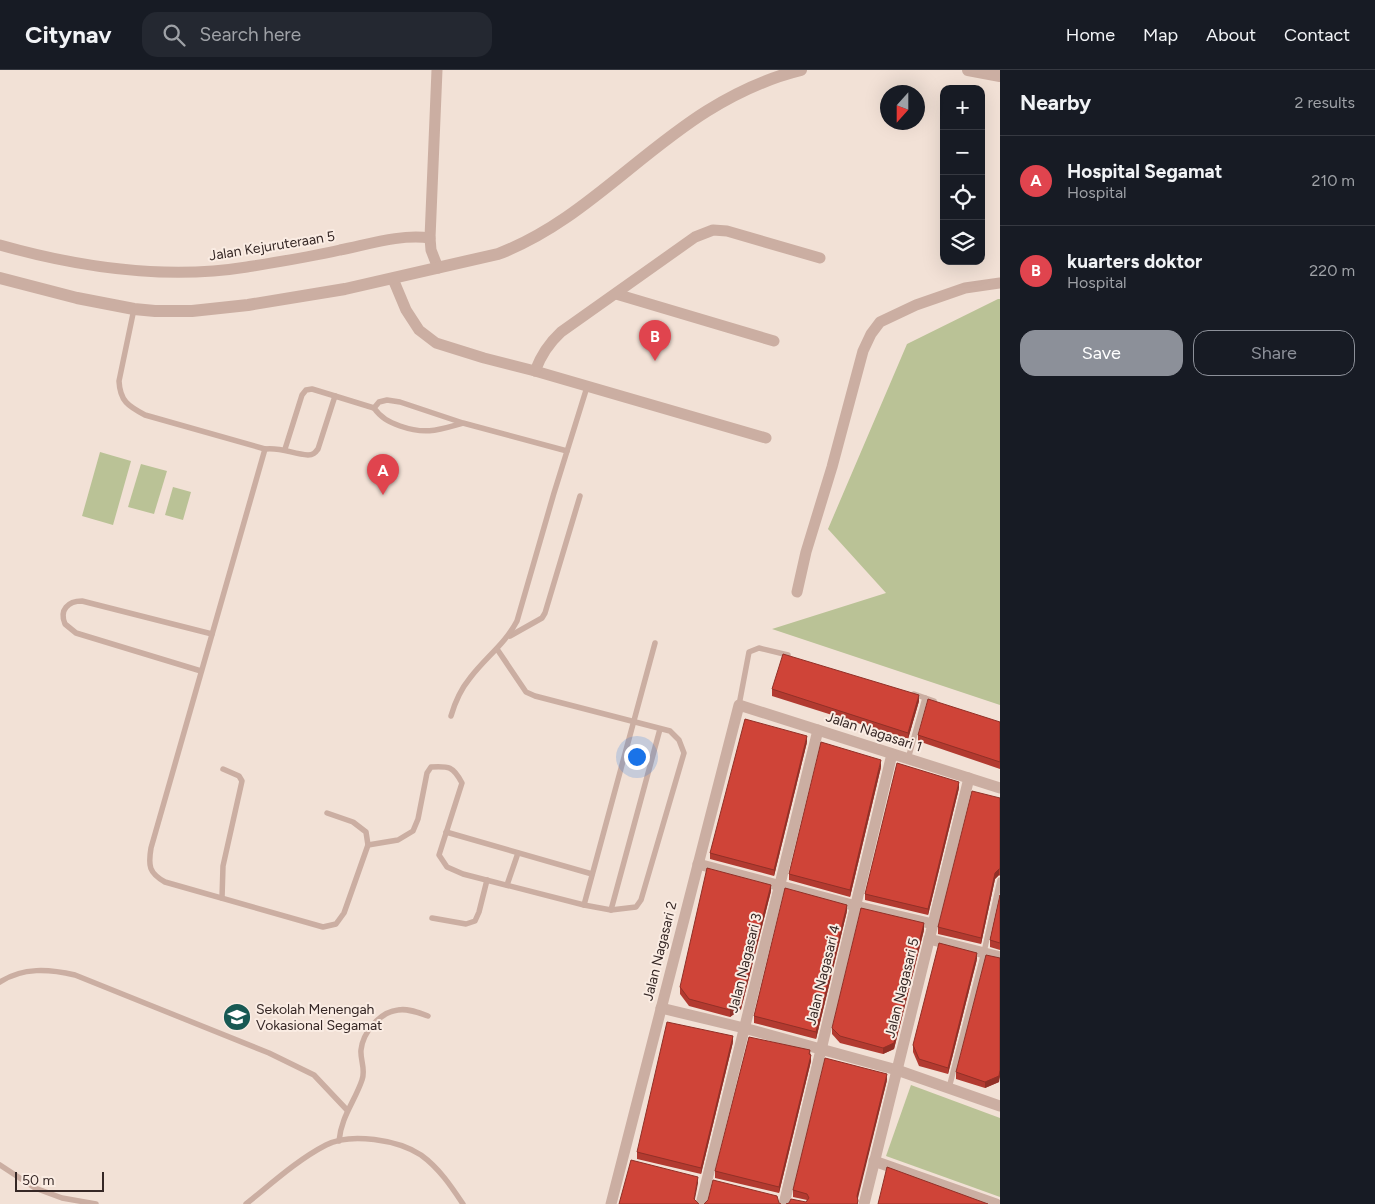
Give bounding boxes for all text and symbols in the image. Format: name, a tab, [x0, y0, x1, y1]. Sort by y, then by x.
search box	[142, 12, 492, 57]
text: Citynav	[25, 20, 112, 49]
icon: search	[160, 21, 188, 49]
text: Search here	[200, 23, 301, 46]
text: Home	[1066, 24, 1115, 46]
text: Map	[1143, 24, 1178, 46]
text: About	[1206, 24, 1256, 46]
text: Contact	[1284, 24, 1350, 46]
north arrow	[880, 85, 925, 130]
map controls	[940, 85, 985, 265]
button: +	[940, 85, 985, 130]
text: Nearby	[1020, 90, 1091, 115]
text: 2 results	[1295, 93, 1355, 112]
button: −	[940, 130, 985, 175]
text: Hospital Segamat	[1067, 160, 1222, 183]
text: A	[1030, 171, 1042, 190]
text: 210 m	[1312, 171, 1355, 190]
button: locate	[940, 175, 985, 220]
text: Hospital	[1067, 183, 1127, 202]
button: layers	[940, 220, 985, 265]
street label: Jalan Kejuruteraan 5	[208, 228, 336, 264]
text: kuarters doktor	[1067, 250, 1202, 273]
text: B	[1031, 261, 1041, 280]
text: 220 m	[1309, 261, 1355, 280]
text: Hospital	[1067, 273, 1127, 292]
pin: B	[639, 320, 671, 361]
button: Save	[1020, 330, 1183, 376]
button: Share	[1193, 330, 1355, 376]
pin: A	[367, 454, 399, 495]
street label: Jalan Nagasari 1	[824, 708, 924, 756]
your location	[624, 744, 650, 770]
street label: Jalan Nagasari 2	[639, 899, 681, 1003]
street label: Jalan Nagasari 3	[724, 912, 766, 1014]
street label: Jalan Nagasari 4	[802, 923, 844, 1027]
street label: Jalan Nagasari 5	[881, 936, 923, 1040]
place label: Sekolah Menengah Vokasional Segamat	[256, 1001, 382, 1034]
school or university icon: Sekolah Menengah Vokasional Segamat	[222, 1002, 252, 1032]
scale bar	[15, 1169, 104, 1192]
text: 50 m	[22, 1172, 54, 1189]

